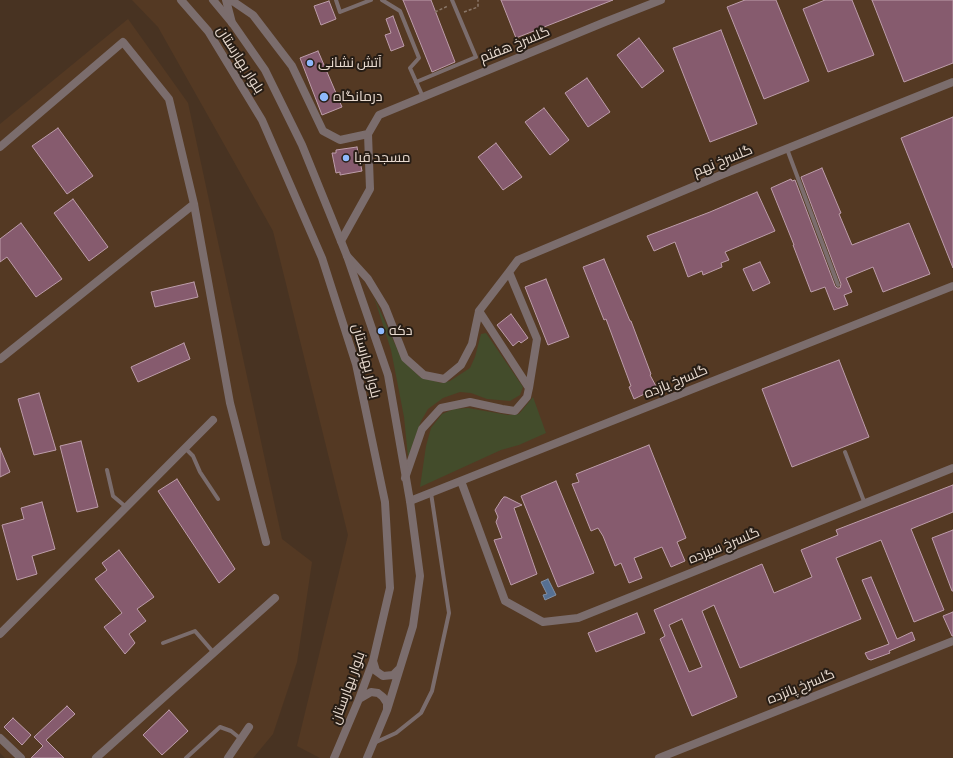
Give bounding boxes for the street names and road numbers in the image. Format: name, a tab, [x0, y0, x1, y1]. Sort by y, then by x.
street label: بلوار بهارستان	[213, 23, 267, 97]
street label: گلسرخ هفتم	[478, 23, 552, 67]
street label: گلسرخ نهم	[691, 141, 755, 181]
street label: بلوار بهارستان	[348, 322, 384, 400]
street label: گلسرخ یازده	[642, 362, 710, 402]
street label: گلسرخ سیزده	[686, 524, 762, 568]
street label: بلوار بهارستان	[327, 649, 369, 727]
street label: گلسرخ پانزده	[765, 666, 837, 708]

